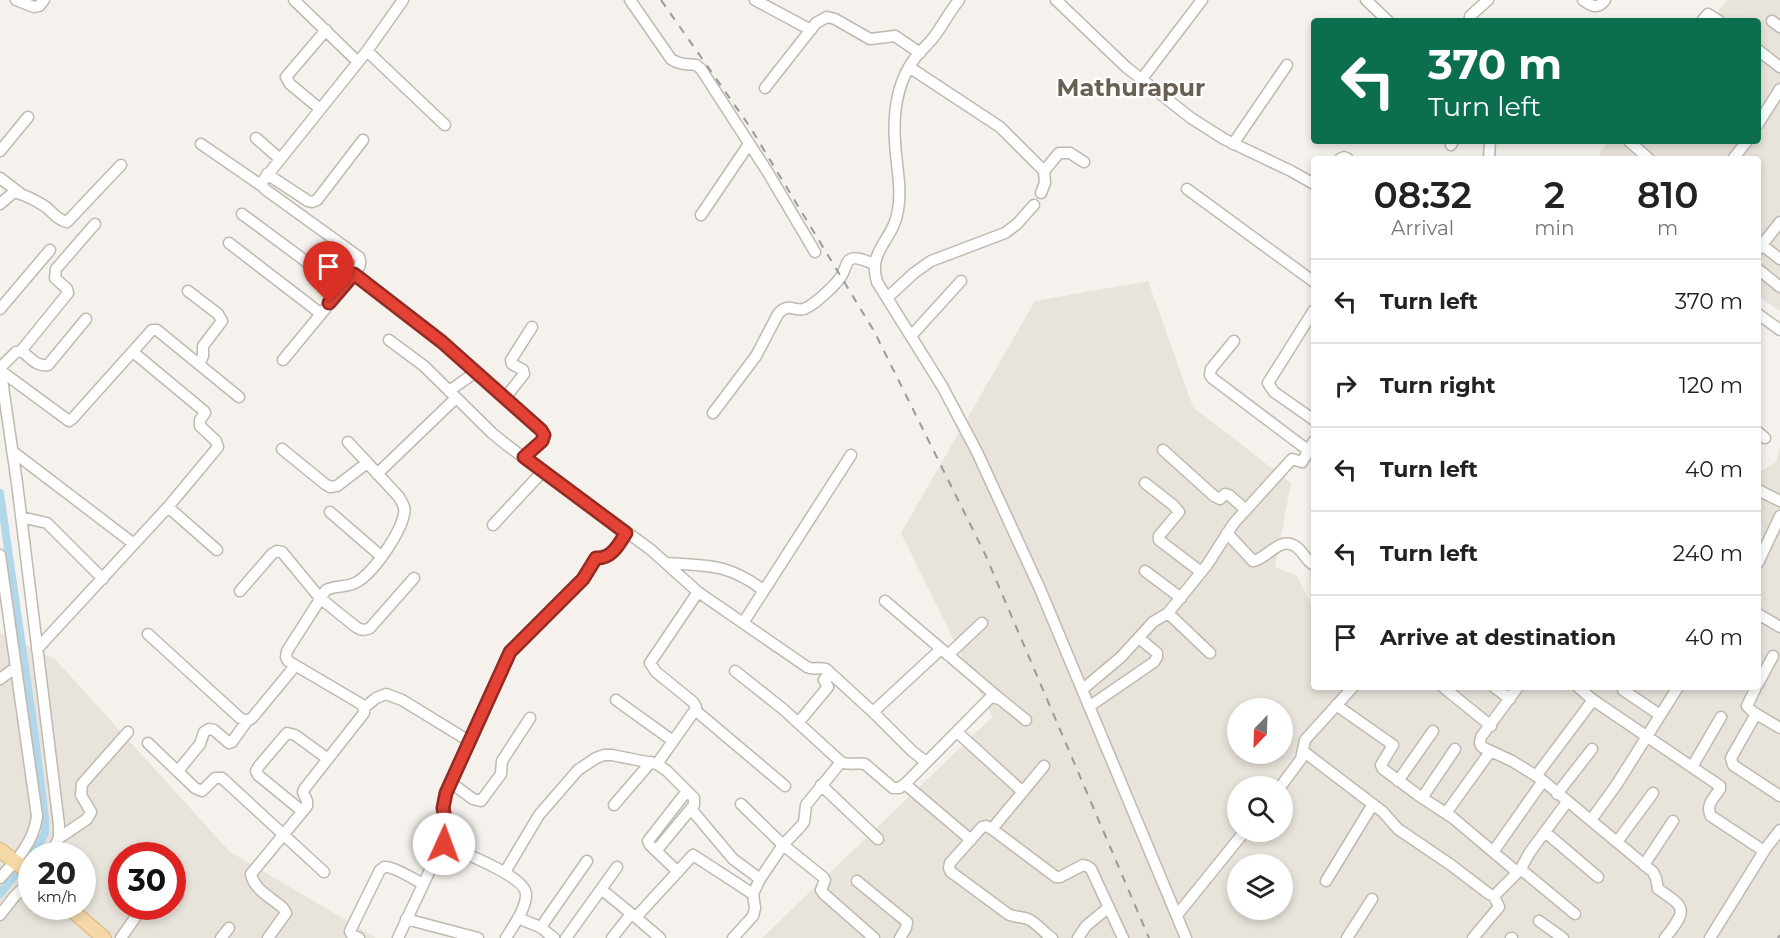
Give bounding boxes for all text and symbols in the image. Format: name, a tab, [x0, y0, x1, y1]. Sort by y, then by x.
text: 370 m	[1428, 38, 1562, 90]
icon: left	[1329, 42, 1407, 120]
district label: Mathurapur	[1057, 73, 1205, 102]
text: Turn left	[1428, 90, 1541, 123]
text: 08:32	[1374, 173, 1472, 217]
text: 2	[1544, 173, 1565, 217]
text: 810	[1637, 173, 1698, 217]
text: Arrival	[1391, 216, 1454, 240]
text: min	[1534, 216, 1574, 240]
text: m	[1657, 216, 1678, 240]
pin	[303, 241, 354, 303]
icon: arrive	[312, 250, 345, 283]
icon: left	[1329, 285, 1362, 318]
text: Turn left	[1380, 288, 1478, 315]
text: 370 m	[1675, 288, 1743, 315]
icon: right	[1329, 369, 1362, 402]
text: Turn right	[1380, 372, 1495, 399]
text: 120 m	[1679, 372, 1743, 399]
icon: left	[1329, 453, 1362, 486]
text: Turn left	[1380, 456, 1478, 483]
text: 40 m	[1685, 456, 1743, 483]
icon: left	[1329, 537, 1362, 570]
text: Turn left	[1380, 540, 1478, 567]
text: 240 m	[1673, 540, 1743, 567]
icon: arrive	[1329, 621, 1362, 654]
text: Arrive at destination	[1380, 624, 1616, 651]
text: 40 m	[1685, 624, 1743, 651]
north arrow	[1227, 698, 1293, 764]
map controls	[1227, 698, 1293, 920]
button: search	[1227, 776, 1293, 842]
position arrow	[412, 812, 476, 876]
speed limit sign: 30	[108, 842, 186, 920]
button: layers	[1227, 854, 1293, 920]
text: 20	[38, 855, 76, 892]
text: km/h	[37, 887, 77, 906]

